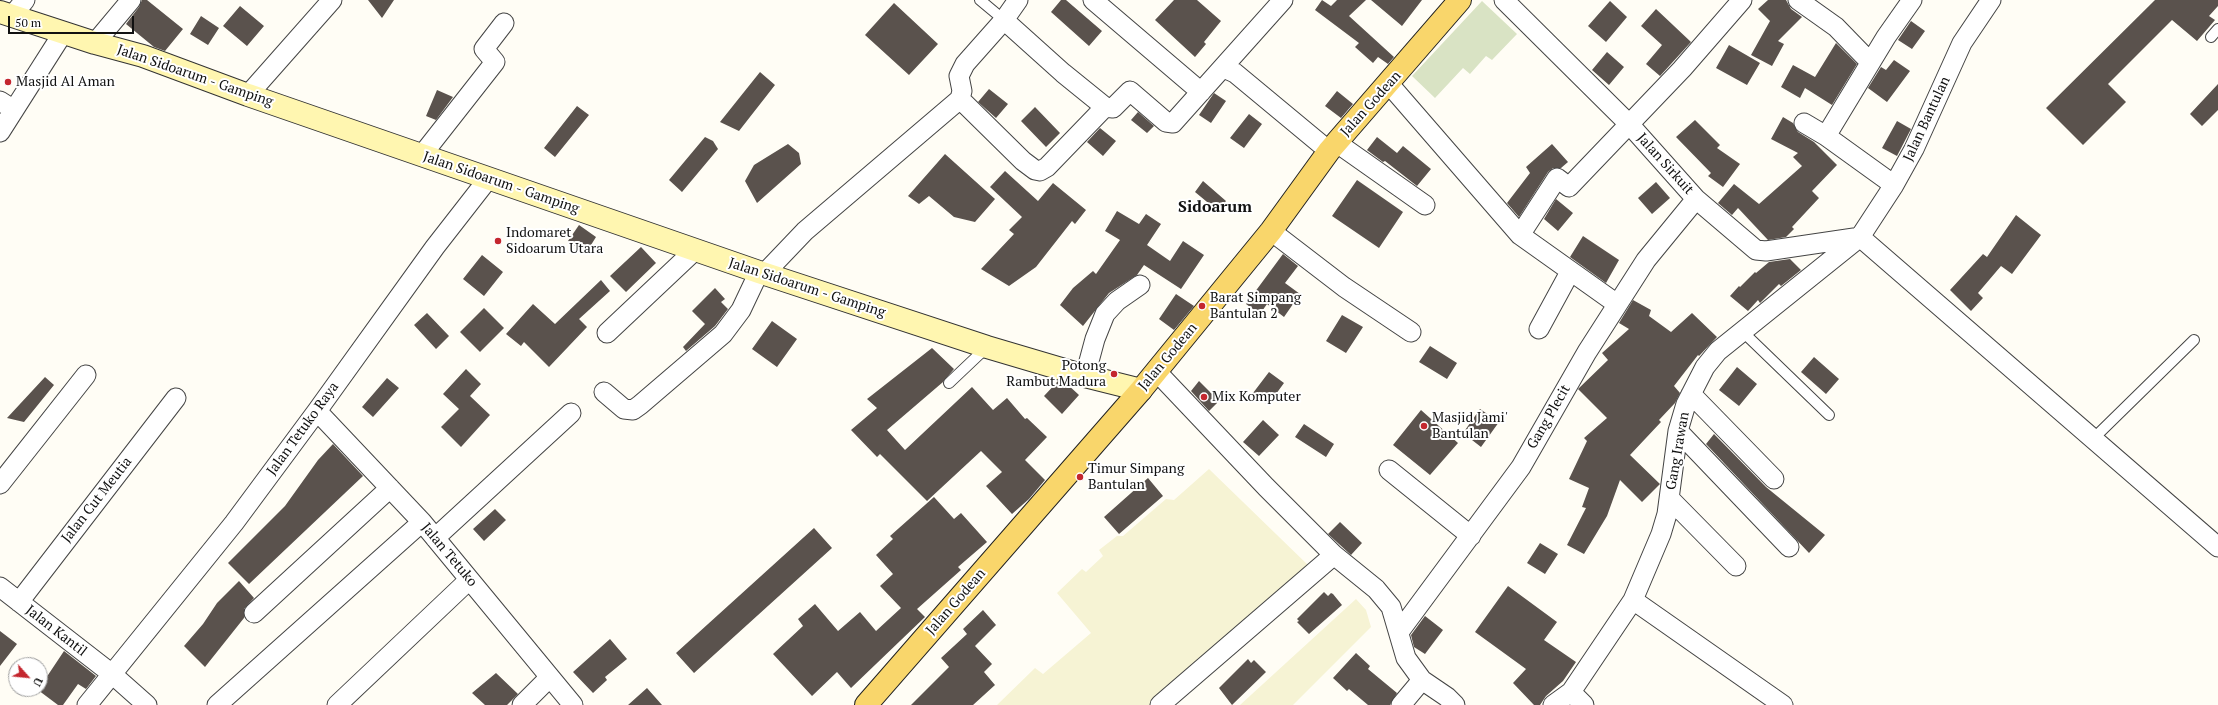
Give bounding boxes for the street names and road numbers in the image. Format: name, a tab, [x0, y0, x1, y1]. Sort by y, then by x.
street label: Jalan Sidoarum - Gamping	[115, 41, 275, 111]
street label: Jalan Godean	[1337, 68, 1405, 140]
street label: Jalan Bantulan	[1900, 74, 1954, 164]
street label: Jalan Sirkuit	[1633, 130, 1697, 198]
street label: Jalan Sidoarum - Gamping	[421, 148, 581, 218]
street label: Jalan Sidoarum - Gamping	[726, 255, 888, 321]
street label: Jalan Godean	[1135, 320, 1201, 394]
street label: Jalan Tetuko Raya	[264, 379, 342, 479]
street label: Gang Plecit	[1524, 382, 1574, 452]
street label: Gang Irawan	[1663, 411, 1693, 491]
street label: Jalan Cut Meutia	[58, 454, 136, 546]
street label: Jalan Tetuko	[418, 520, 480, 590]
street label: Jalan Godean	[923, 565, 989, 639]
street label: Jalan Kantil	[22, 602, 90, 660]

